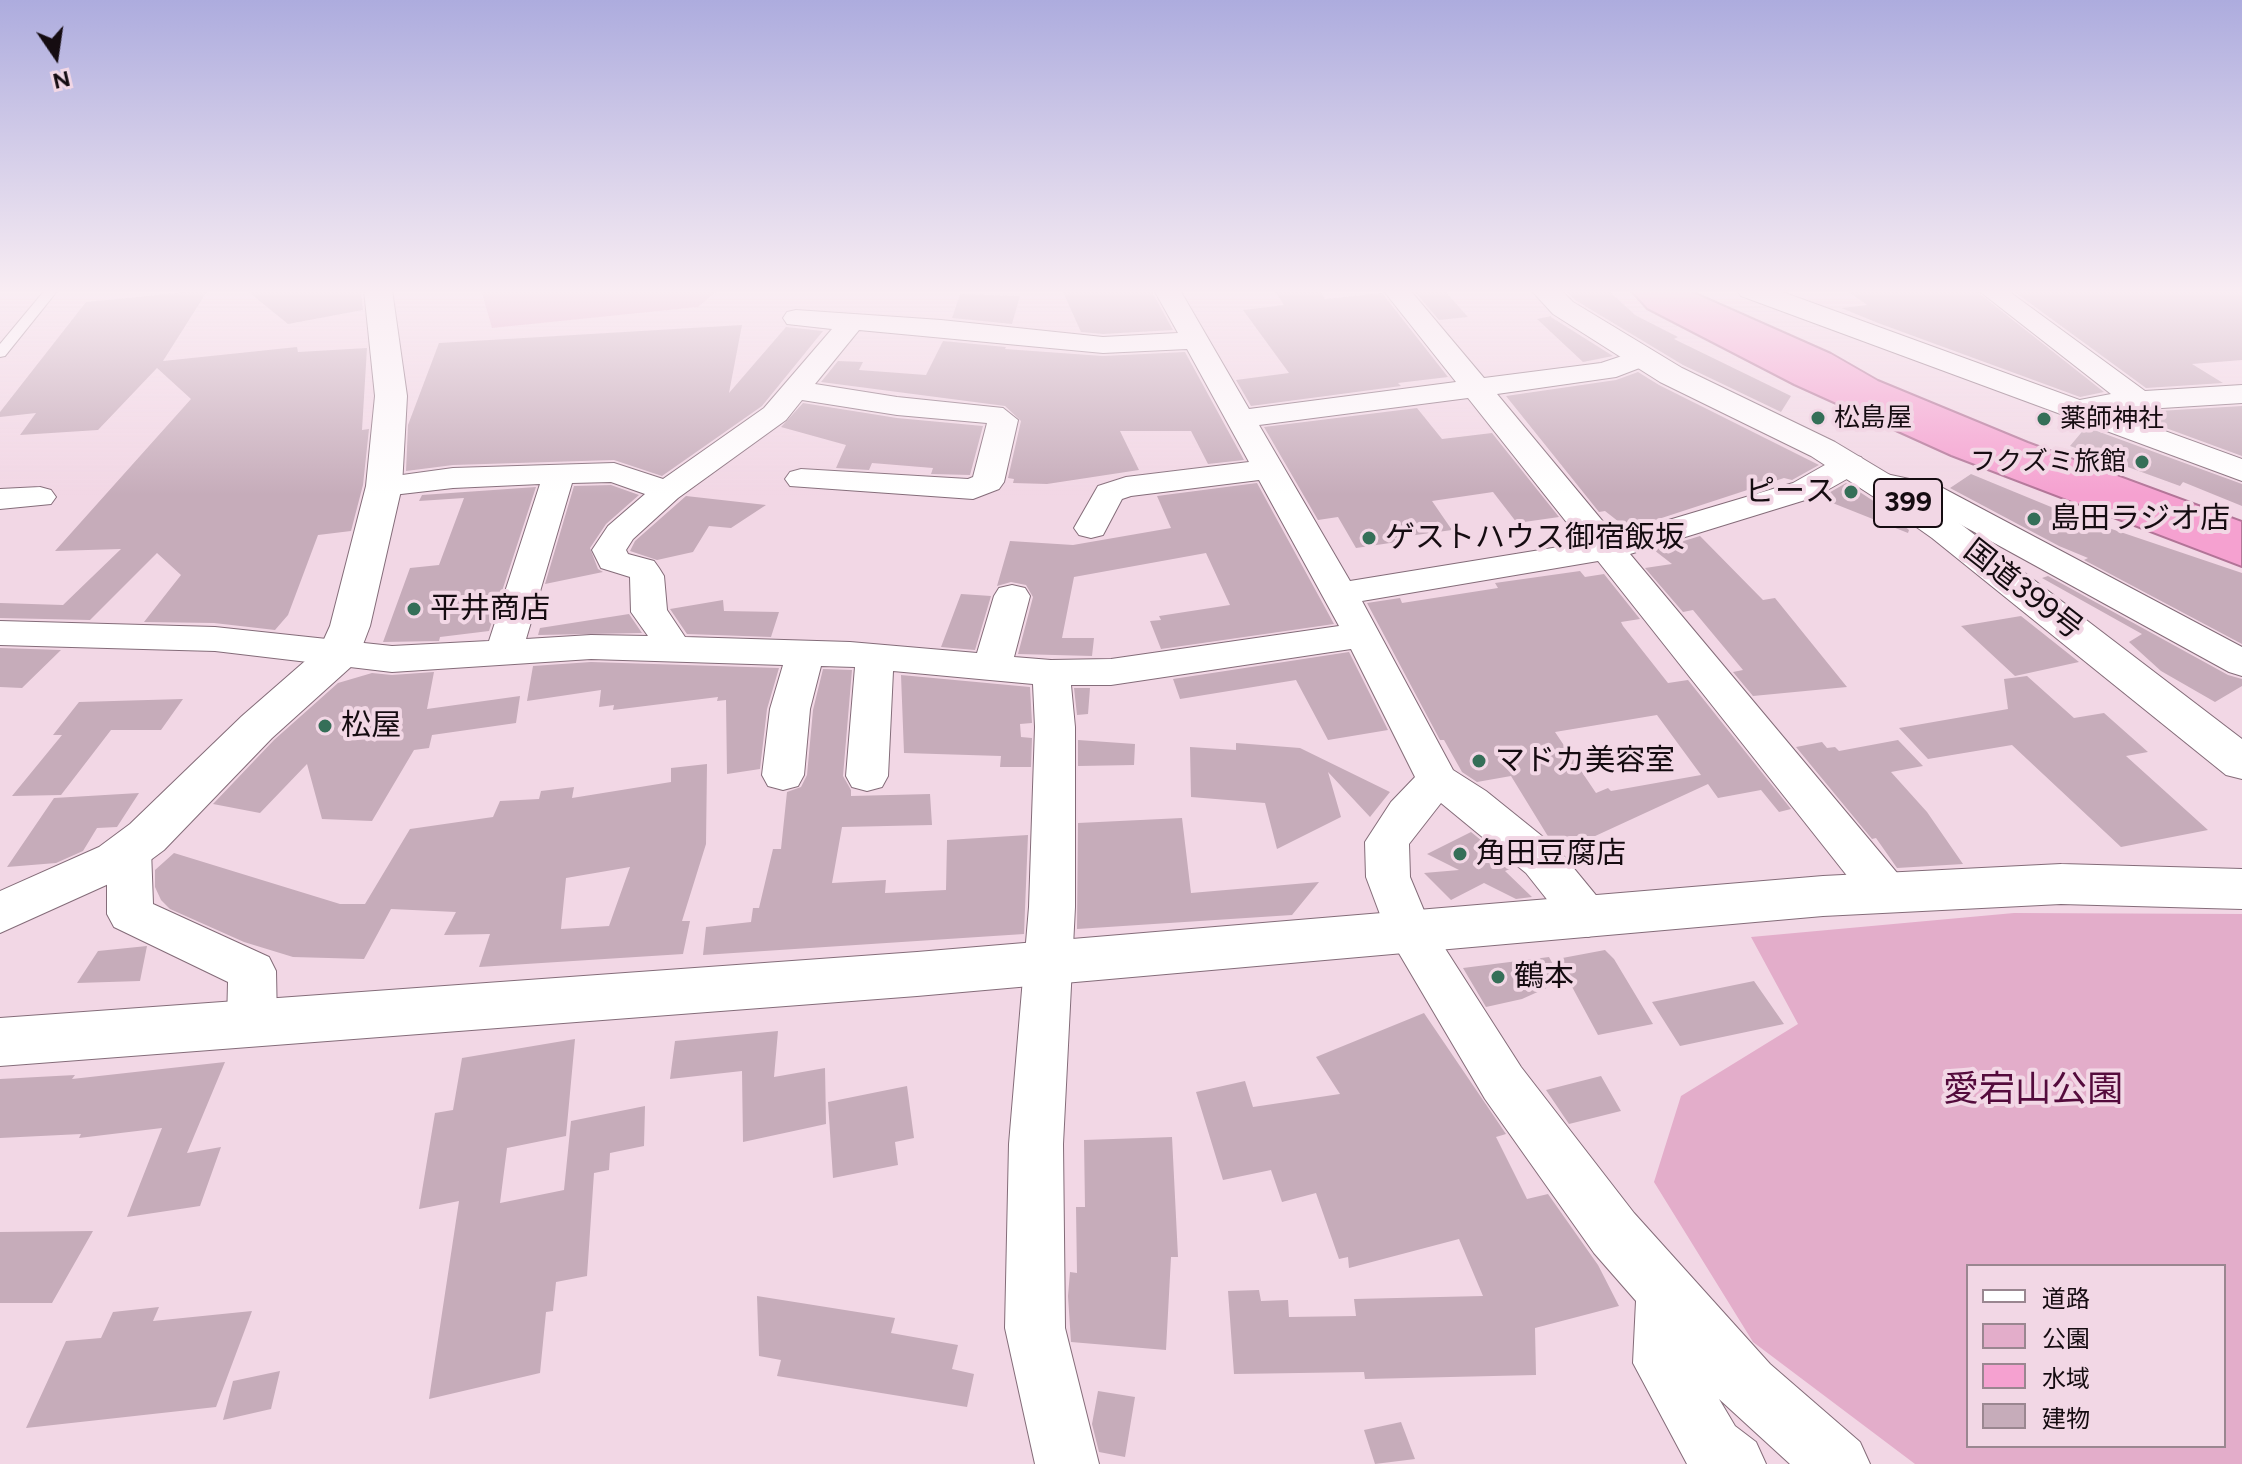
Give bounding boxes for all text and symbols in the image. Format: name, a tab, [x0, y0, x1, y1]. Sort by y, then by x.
north arrow	[16, 16, 96, 96]
text: N	[50, 65, 73, 95]
place label: 松島屋	[1834, 402, 1912, 434]
place label: 薬師神社	[2060, 403, 2164, 435]
marker: 松島屋	[1809, 409, 1827, 427]
marker: 薬師神社	[2035, 410, 2053, 428]
place label: フクズミ旅館	[1970, 446, 2126, 478]
marker: フクズミ旅館	[2133, 453, 2151, 471]
place label: ピース	[1745, 474, 1835, 510]
road number: 399	[1874, 479, 1942, 527]
marker: ピース	[1842, 483, 1860, 501]
place label: 島田ラジオ店	[2050, 501, 2230, 537]
marker: 島田ラジオ店	[2025, 510, 2043, 528]
place label: ゲストハウス御宿飯坂	[1385, 520, 1685, 556]
marker: ゲストハウス御宿飯坂	[1360, 529, 1378, 547]
street label: 国道399号	[1957, 533, 2089, 647]
place label: 平井商店	[430, 591, 550, 627]
marker: 平井商店	[405, 600, 423, 618]
place label: 松屋	[341, 708, 401, 744]
marker: 松屋	[316, 717, 334, 735]
place label: マドカ美容室	[1495, 743, 1675, 779]
marker: マドカ美容室	[1470, 752, 1488, 770]
place label: 角田豆腐店	[1476, 836, 1626, 872]
marker: 角田豆腐店	[1451, 845, 1469, 863]
place label: 鶴本	[1514, 959, 1574, 995]
marker: 鶴本	[1489, 968, 1507, 986]
park label: 愛宕山公園	[1943, 1068, 2123, 1112]
legend	[1966, 1264, 2226, 1448]
text: 道路	[2042, 1284, 2090, 1313]
text: 公園	[2042, 1324, 2090, 1353]
text: 水域	[2042, 1364, 2090, 1393]
text: 建物	[2042, 1404, 2090, 1433]

